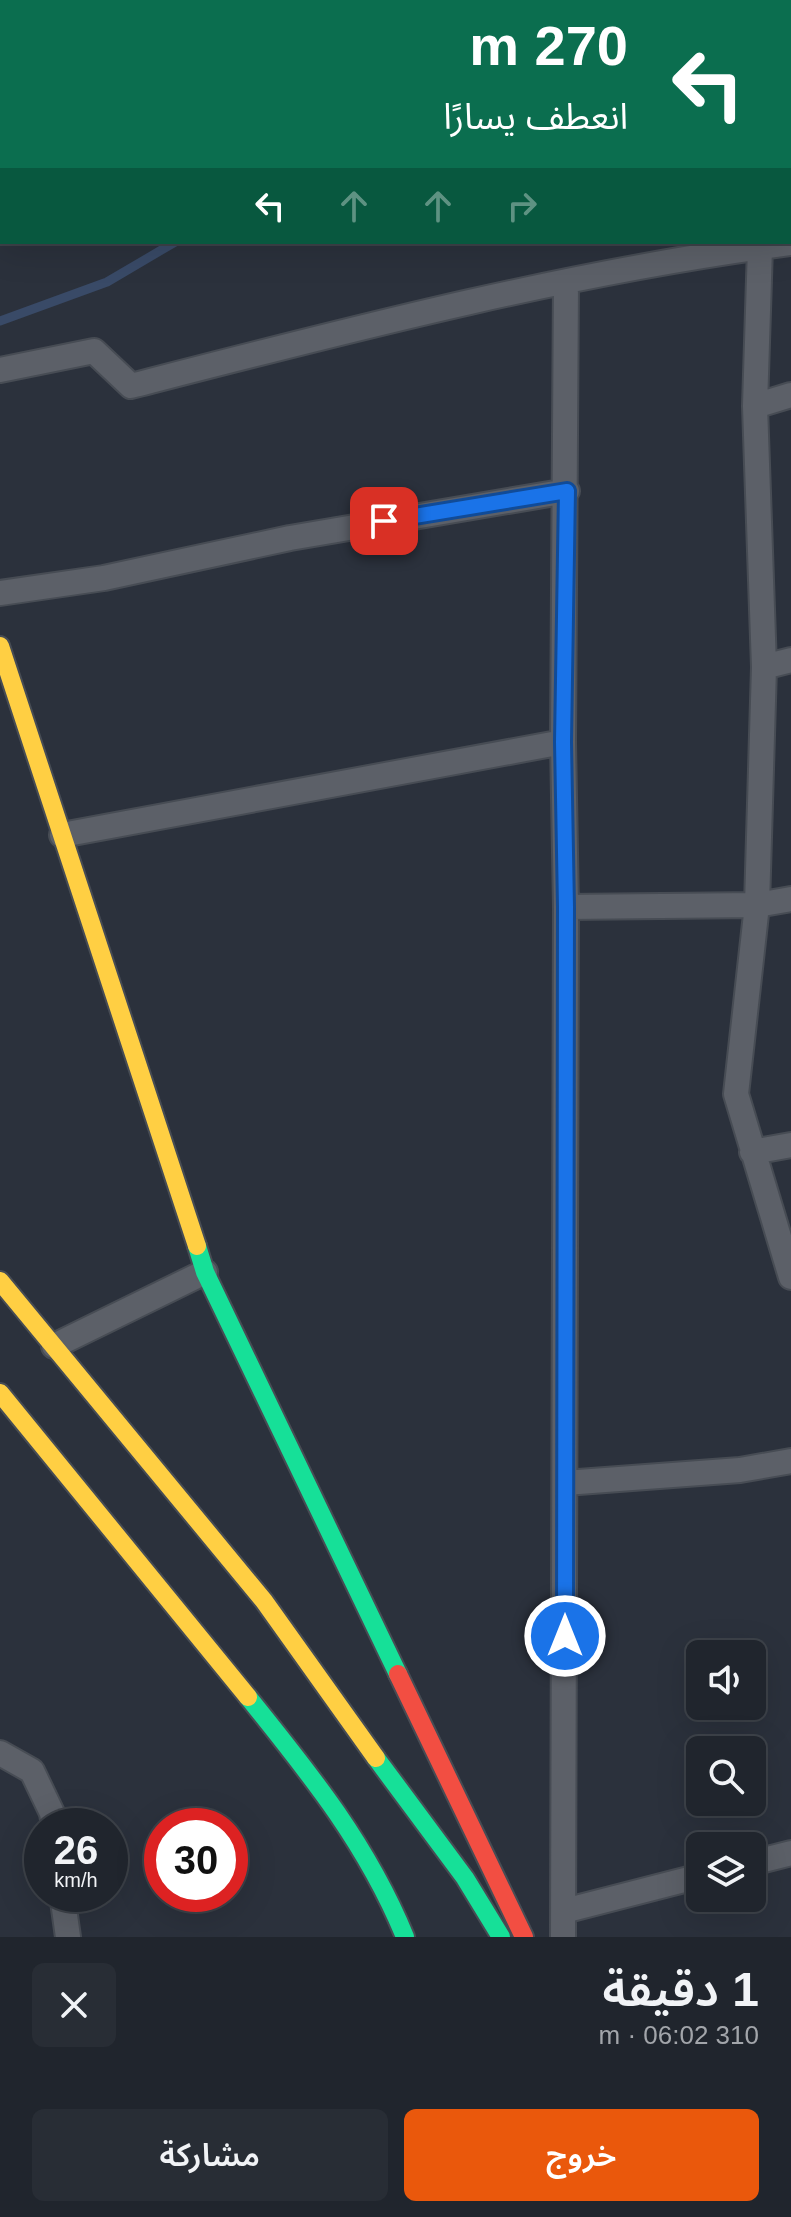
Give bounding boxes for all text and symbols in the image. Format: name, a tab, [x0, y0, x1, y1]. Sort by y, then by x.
text: 270 m	[469, 14, 628, 77]
icon: left	[656, 32, 760, 136]
text: انعطف يسارًا	[443, 96, 628, 137]
icon: left	[248, 184, 292, 228]
icon: ahead	[332, 184, 376, 228]
icon: ahead	[416, 184, 460, 228]
icon: right	[500, 184, 544, 228]
pin	[350, 487, 418, 555]
icon: arrive	[362, 499, 406, 543]
position arrow	[523, 1594, 607, 1678]
map controls	[686, 1640, 766, 1912]
button: sound	[686, 1640, 766, 1720]
button: search	[686, 1736, 766, 1816]
speed limit sign: 30	[144, 1808, 248, 1912]
text: 26	[54, 1828, 98, 1872]
button: layers	[686, 1832, 766, 1912]
text: km/h	[54, 1869, 98, 1891]
button: close	[32, 1963, 116, 2047]
text: 1 دقيقة	[603, 1963, 759, 2016]
text: 310 m · 06:02	[599, 2020, 759, 2050]
button: مشاركة	[32, 2109, 388, 2201]
button: خروج	[404, 2109, 759, 2201]

